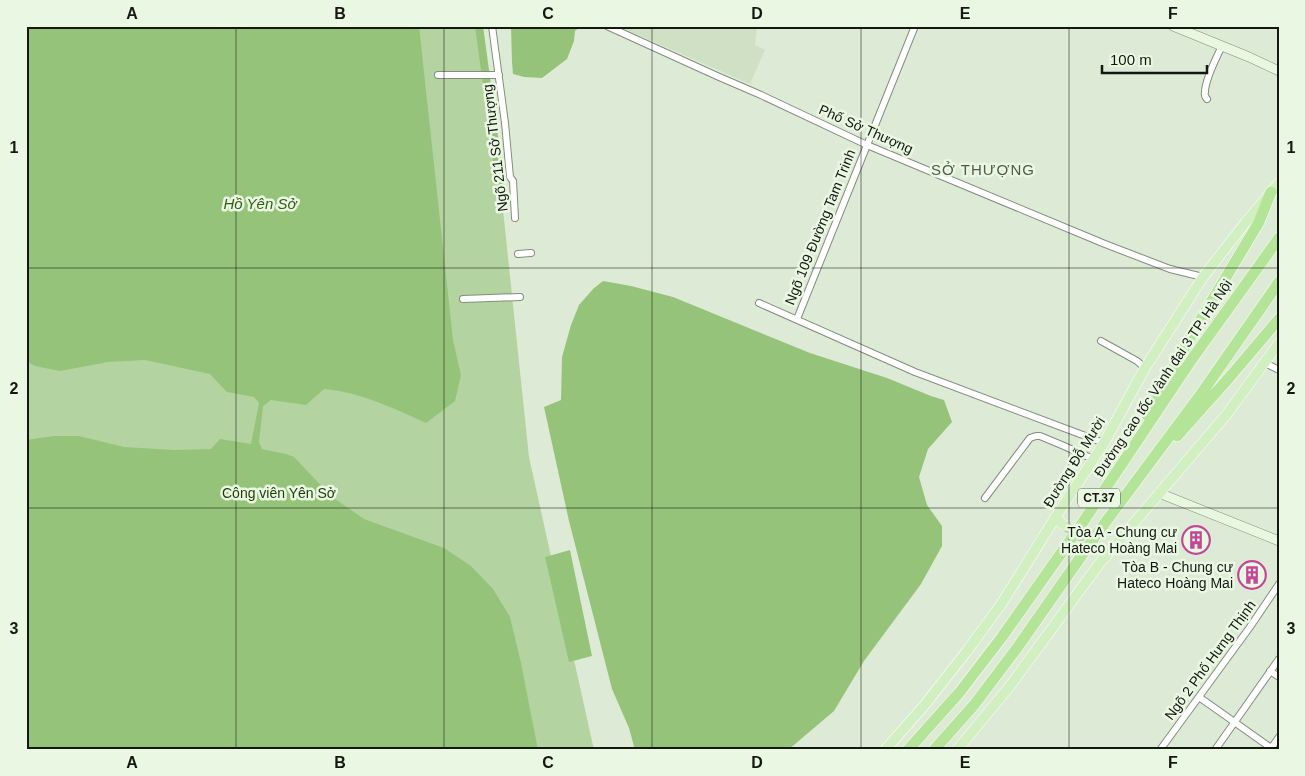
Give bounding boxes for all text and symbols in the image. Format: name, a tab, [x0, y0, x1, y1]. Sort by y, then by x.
text: A	[126, 5, 138, 22]
text: B	[334, 5, 346, 22]
text: C	[542, 5, 554, 22]
text: D	[751, 5, 763, 22]
text: E	[960, 5, 971, 22]
text: F	[1168, 5, 1178, 22]
scale bar	[1102, 42, 1208, 74]
text: 100 m	[1110, 51, 1152, 68]
street label: Ngõ 211 Sở Thượng	[479, 83, 511, 213]
street label: Phố Sở Thượng	[816, 101, 916, 157]
text: 1	[10, 139, 19, 156]
text: 1	[1287, 139, 1296, 156]
street label: Ngõ 109 Đường Tam Trinh	[781, 147, 859, 307]
district label: SỞ THƯỢNG	[931, 161, 1035, 178]
water label: Hồ Yên Sở	[223, 195, 298, 212]
street label: Đường cao tốc Vành đai 3 TP. Hà Nội	[1091, 276, 1235, 480]
text: 2	[10, 380, 19, 397]
text: 2	[1287, 380, 1296, 397]
street label: Đường Đỗ Mười	[1040, 414, 1108, 510]
park label: Công viên Yên Sở	[222, 485, 336, 501]
road number: CT.37	[1078, 488, 1120, 508]
place label: Tòa A - Chung cư Hateco Hoàng Mai	[1061, 524, 1177, 556]
building icon: Tòa A - Chung cư Hateco Hoàng Mai	[1181, 525, 1211, 555]
place label: Tòa B - Chung cư Hateco Hoàng Mai	[1117, 559, 1233, 591]
building icon: Tòa B - Chung cư Hateco Hoàng Mai	[1237, 560, 1267, 590]
street label: Ngõ 2 Phố Hưng Thịnh	[1161, 597, 1259, 723]
text: 3	[10, 620, 19, 637]
text: 3	[1287, 620, 1296, 637]
text: A	[126, 754, 138, 771]
text: B	[334, 754, 346, 771]
text: C	[542, 754, 554, 771]
text: D	[751, 754, 763, 771]
text: E	[960, 754, 971, 771]
text: F	[1168, 754, 1178, 771]

